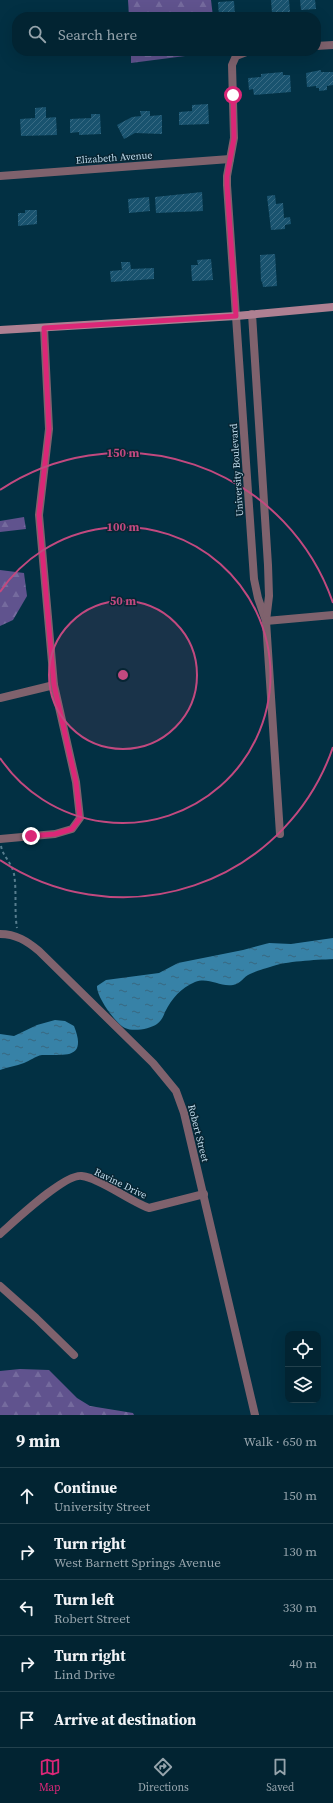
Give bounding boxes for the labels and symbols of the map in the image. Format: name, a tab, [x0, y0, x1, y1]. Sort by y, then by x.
route start	[224, 86, 242, 104]
street label: Elizabeth Avenue	[75, 148, 153, 167]
street label: University Boulevard	[227, 423, 246, 517]
text: 150 m	[107, 445, 140, 461]
text: 100 m	[107, 519, 140, 535]
text: 50 m	[110, 593, 136, 609]
centre of rings	[116, 668, 130, 682]
route end	[22, 827, 40, 845]
street label: Robert Street	[185, 1103, 212, 1164]
street label: Ravine Drive	[92, 1165, 149, 1202]

